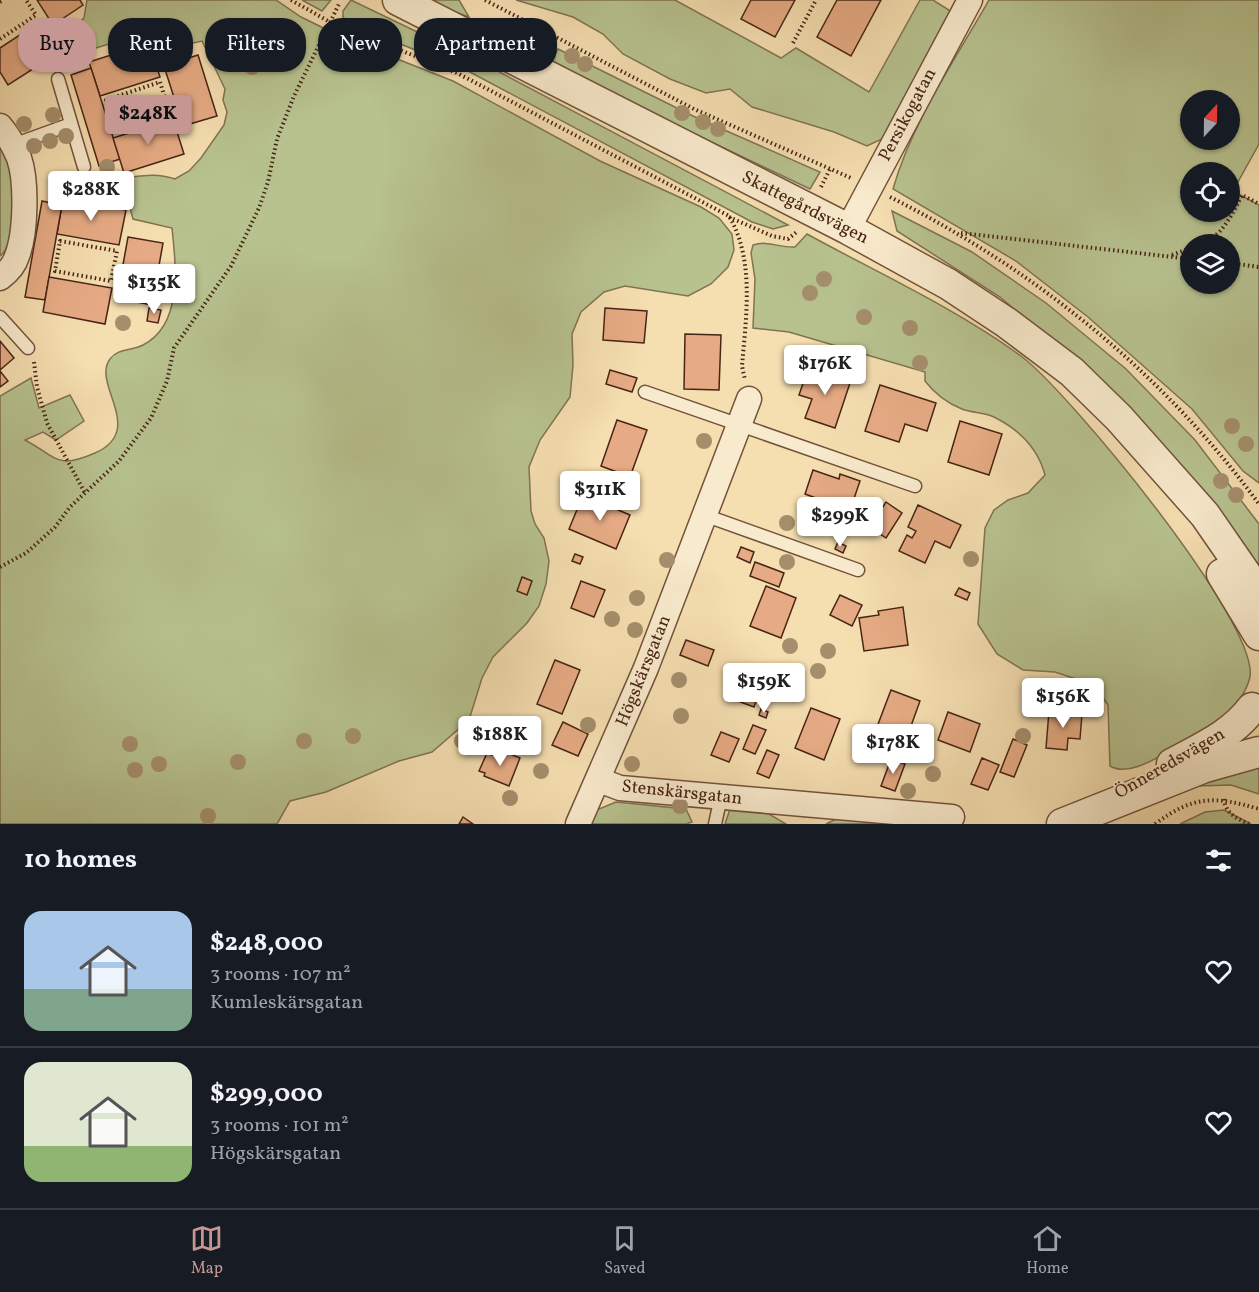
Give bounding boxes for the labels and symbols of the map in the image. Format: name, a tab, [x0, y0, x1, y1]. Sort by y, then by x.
street label: Persikogatan	[873, 64, 943, 166]
north arrow	[1180, 90, 1240, 150]
pin: $248K	[106, 95, 190, 146]
street label: Skattegårdsvägen	[737, 165, 873, 251]
pin: $288K	[49, 171, 133, 222]
pin: $135K	[112, 264, 196, 315]
pin: $176K	[783, 345, 867, 396]
pin: $311K	[558, 471, 642, 522]
pin: $299K	[798, 497, 882, 548]
street label: Högskärsgatan	[610, 611, 678, 730]
pin: $159K	[722, 663, 806, 714]
pin: $156K	[1021, 678, 1105, 729]
pin: $188K	[458, 716, 542, 767]
street label: Önneredsvägen	[1110, 722, 1230, 806]
pin: $178K	[851, 724, 935, 775]
street label: Stenskärsgatan	[621, 774, 744, 812]

